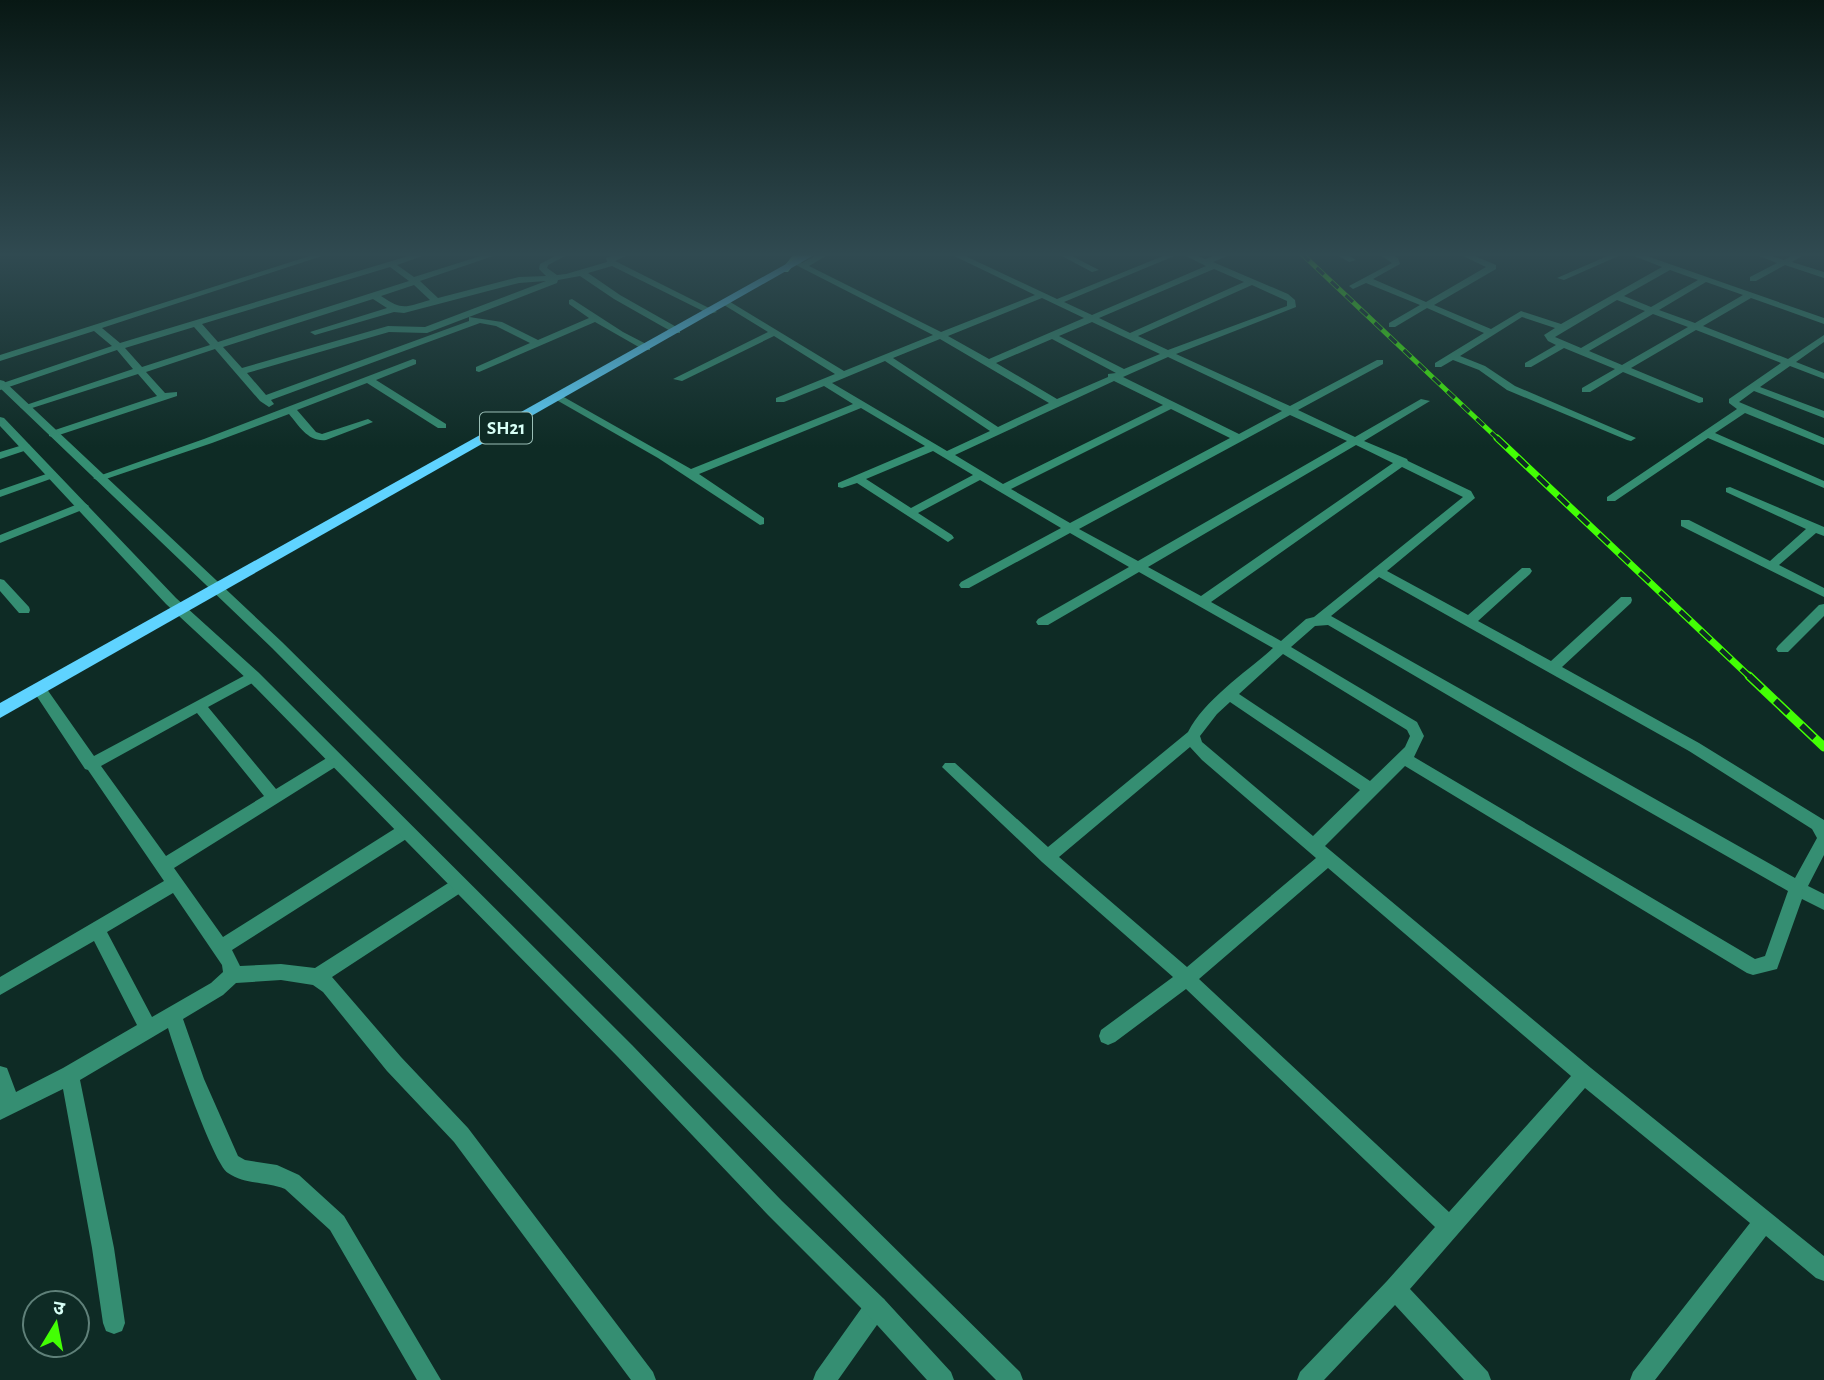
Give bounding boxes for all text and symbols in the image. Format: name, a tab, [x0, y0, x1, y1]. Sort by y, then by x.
road number: SH21	[480, 412, 532, 444]
north arrow	[21, 1289, 91, 1359]
text: उ	[52, 1298, 67, 1319]

